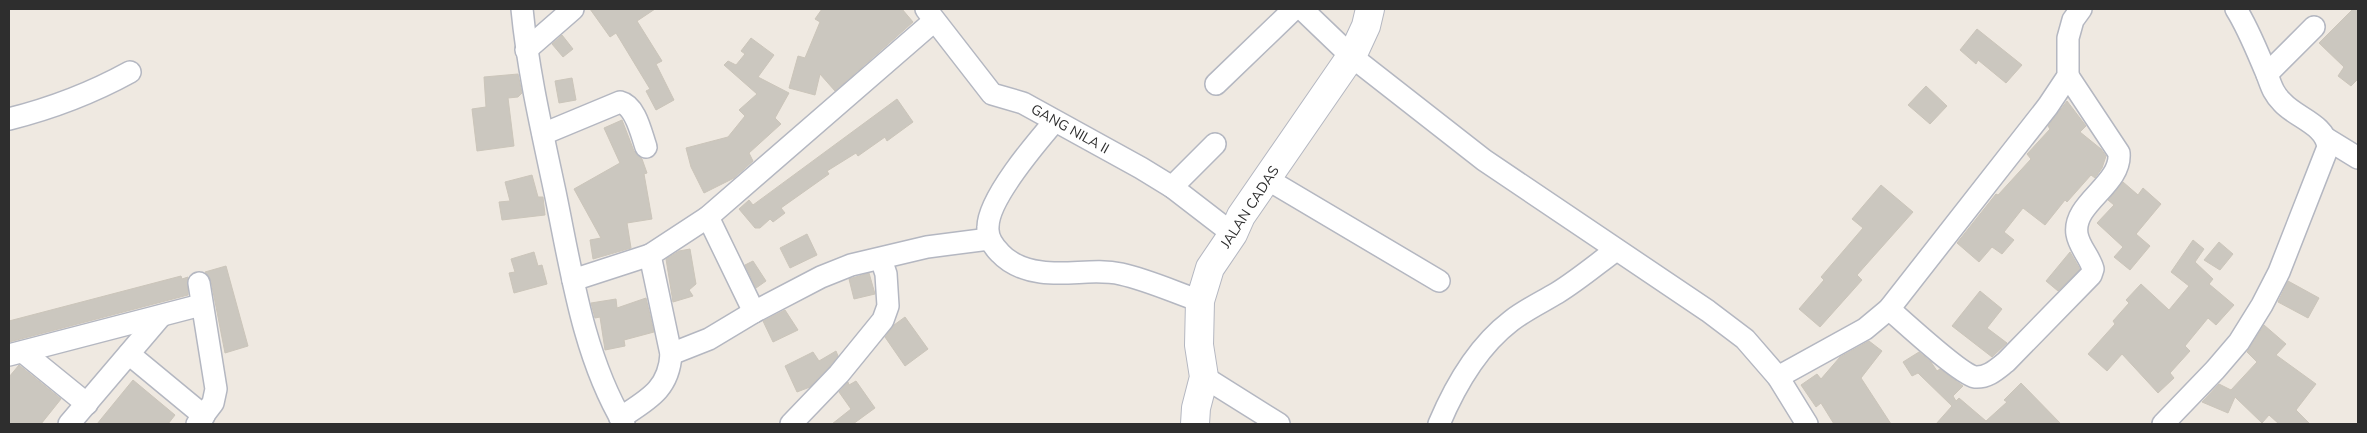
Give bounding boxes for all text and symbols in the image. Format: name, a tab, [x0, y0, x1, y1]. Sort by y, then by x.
street label: GANG NILA II	[1027, 100, 1113, 158]
street label: JALAN CADAS	[1216, 162, 1284, 253]

